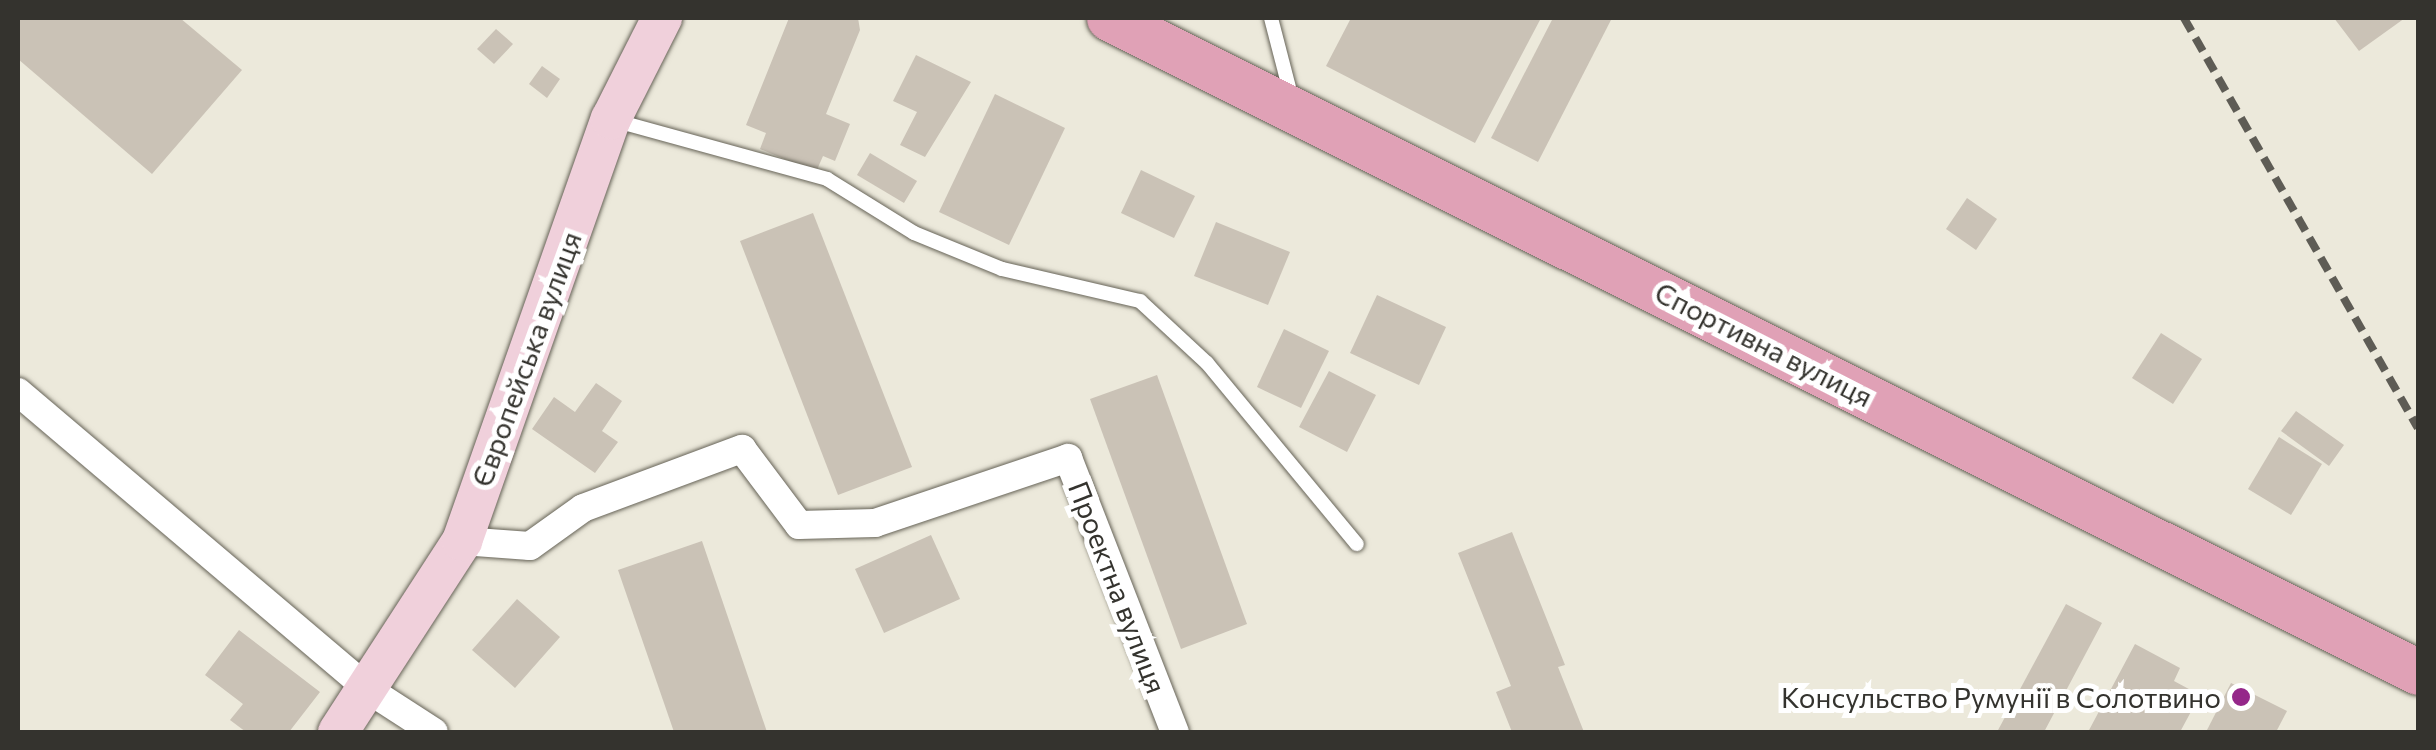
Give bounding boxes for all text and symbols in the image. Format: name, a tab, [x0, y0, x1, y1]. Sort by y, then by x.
street label: Європейська вулиця	[464, 227, 588, 491]
street label: Спортивна вулиця	[1650, 275, 1878, 413]
street label: Проектна вулиця	[1062, 476, 1174, 698]
place label: Консульство Румунії в Солотвино	[1781, 680, 2221, 714]
marker: Консульство Румунії в Солотвино	[2230, 686, 2252, 708]

